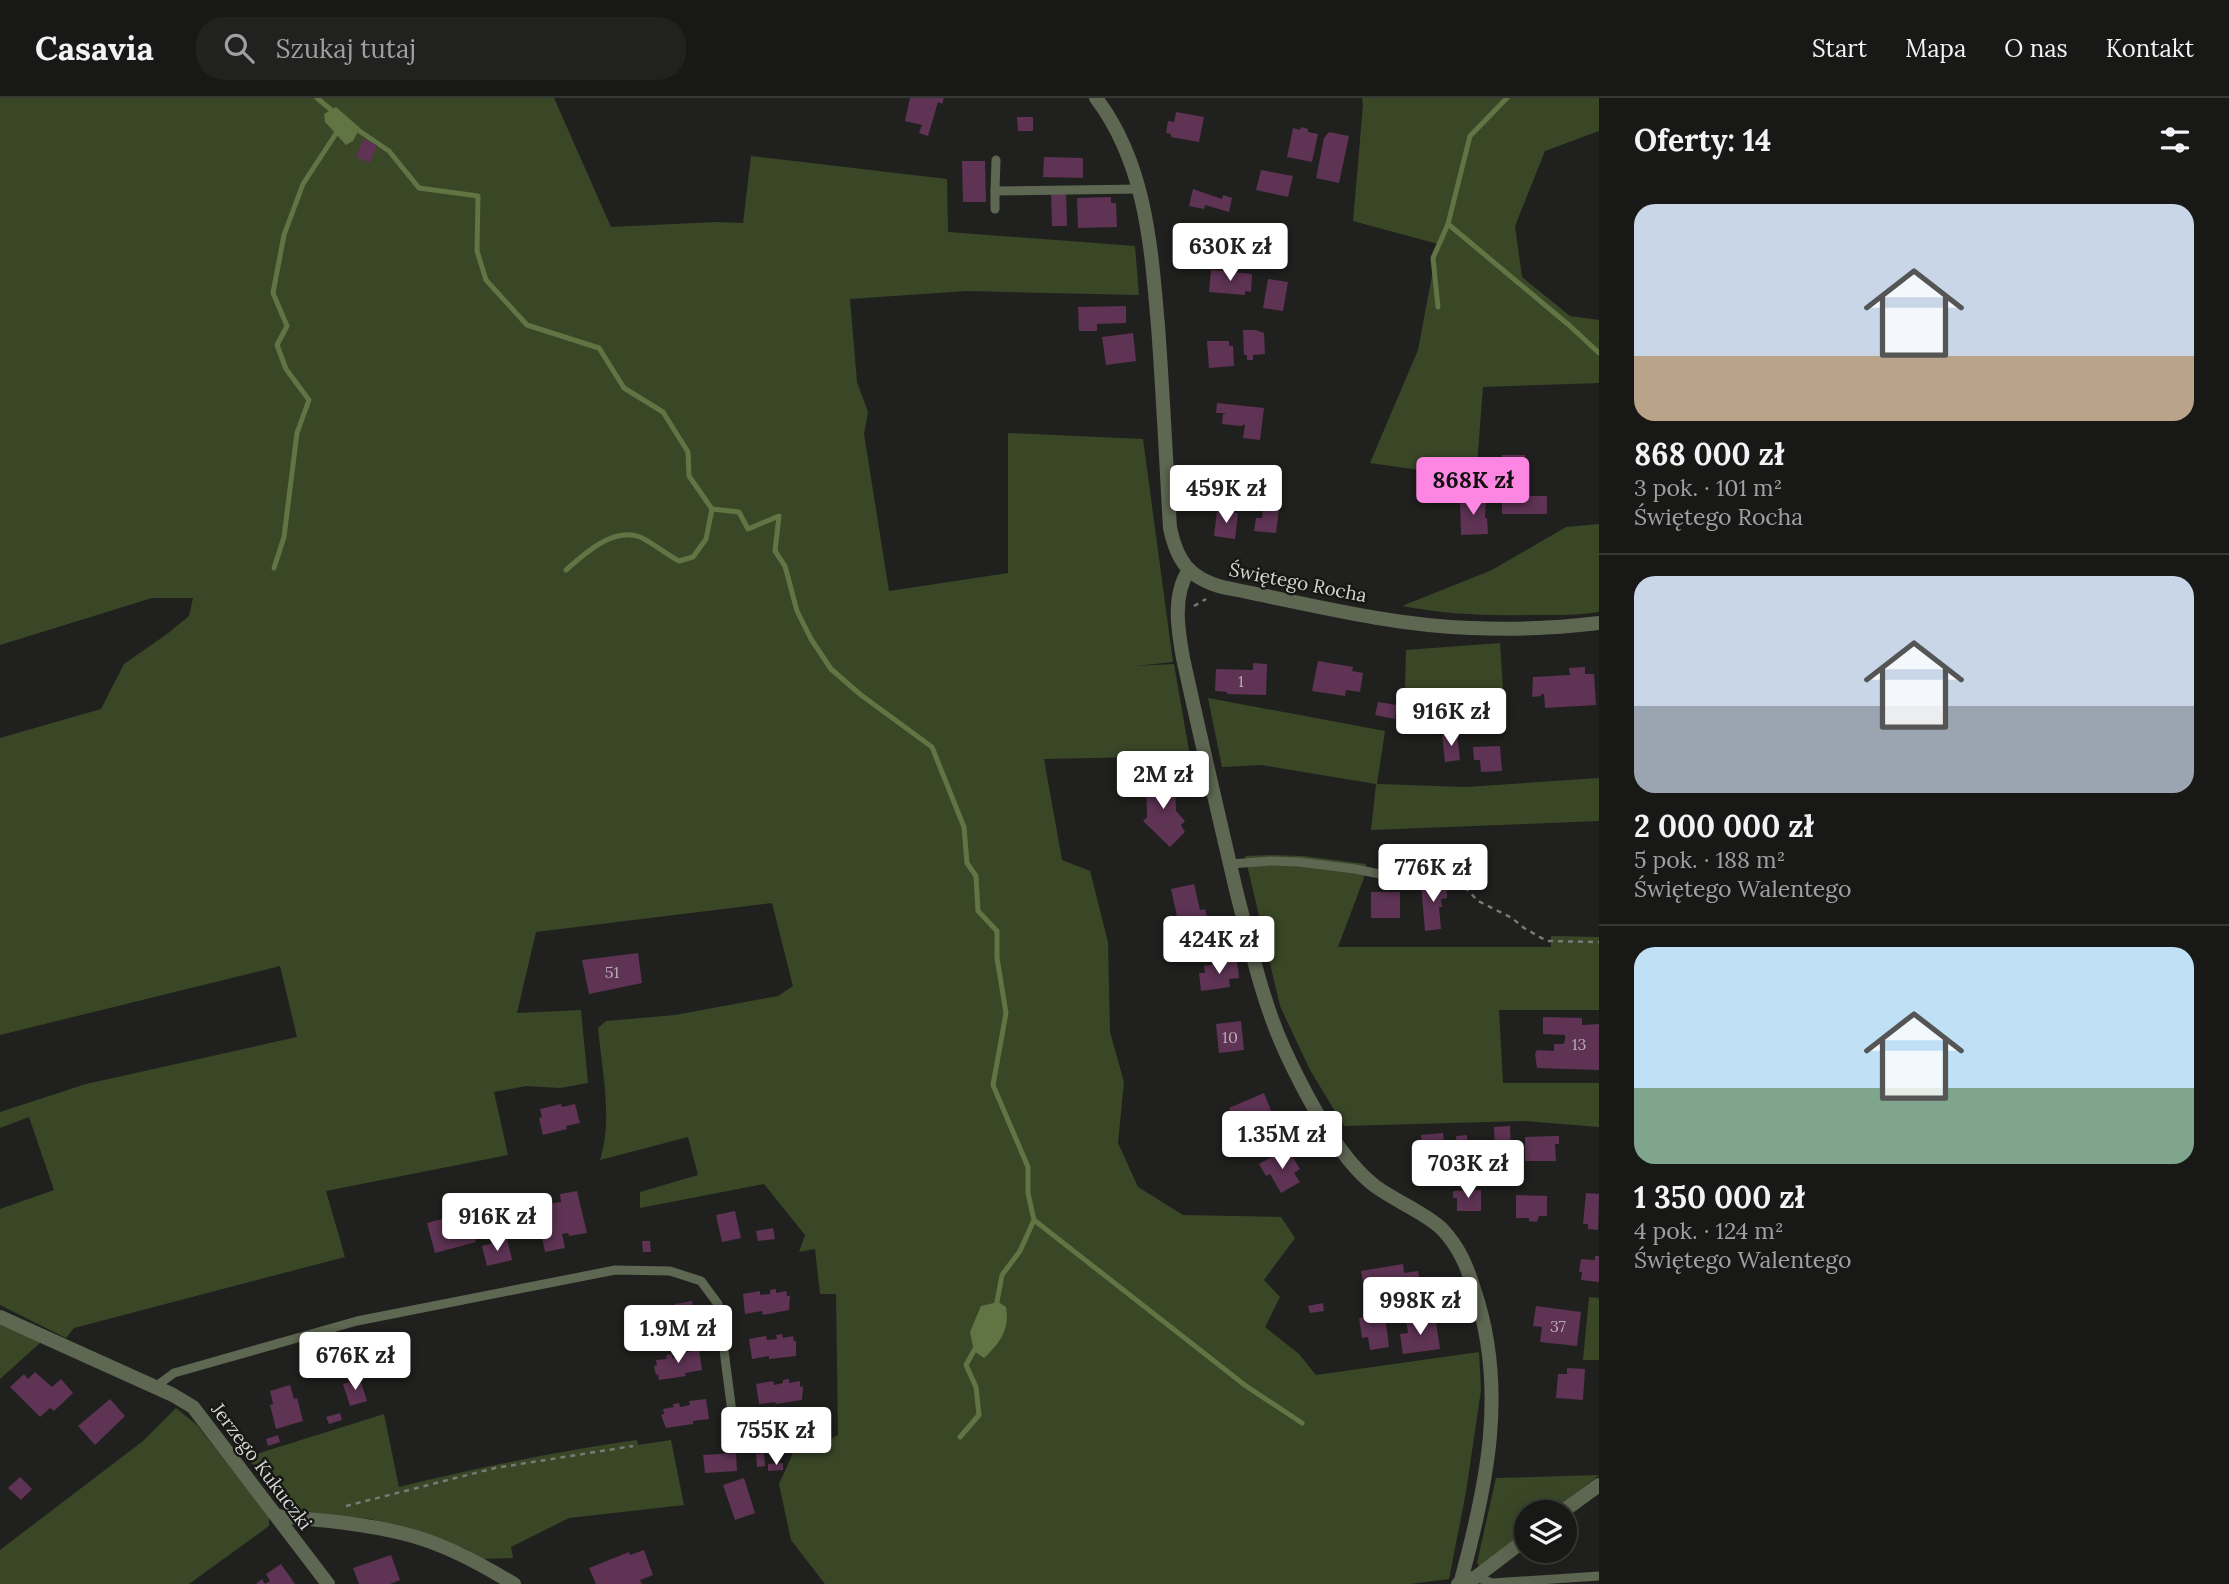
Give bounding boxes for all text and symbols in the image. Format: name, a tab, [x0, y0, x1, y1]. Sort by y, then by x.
search box	[196, 17, 686, 80]
text: Casavia	[35, 27, 154, 69]
icon: search	[220, 29, 258, 67]
text: Szukaj tutaj	[276, 32, 416, 65]
text: Start	[1812, 33, 1867, 64]
text: Mapa	[1905, 33, 1966, 64]
text: O nas	[2004, 33, 2068, 64]
text: Kontakt	[2106, 33, 2194, 64]
text: Oferty: 14	[1634, 121, 1771, 159]
icon: filters	[2156, 121, 2194, 159]
pin: 630K zł	[1165, 223, 1295, 283]
text: 630K zł	[1189, 231, 1271, 260]
icon: home	[1851, 250, 1977, 376]
text: 868 000 zł	[1634, 435, 1784, 473]
pin: 868K zł	[1408, 458, 1538, 517]
text: 868K zł	[1432, 465, 1514, 494]
pin: 459K zł	[1161, 466, 1291, 525]
text: 459K zł	[1186, 473, 1266, 502]
text: 3 pok. · 101 m²	[1634, 473, 1782, 502]
text: Świętego Rocha	[1634, 502, 1803, 531]
street label: Świętego Rocha	[1227, 557, 1369, 607]
icon: home	[1851, 622, 1977, 748]
house number: 1	[1238, 671, 1244, 691]
pin: 916K zł	[1386, 688, 1516, 748]
text: 916K zł	[1412, 696, 1490, 725]
pin: 2M zł	[1114, 752, 1212, 811]
text: 2M zł	[1133, 759, 1193, 788]
text: 2 000 000 zł	[1634, 807, 1814, 845]
pin: 776K zł	[1368, 844, 1498, 904]
text: 5 pok. · 188 m²	[1634, 845, 1785, 874]
text: 776K zł	[1394, 852, 1472, 881]
text: Świętego Walentego	[1634, 874, 1851, 903]
pin: 424K zł	[1154, 916, 1284, 976]
text: 424K zł	[1179, 924, 1259, 953]
house number: 51	[605, 962, 619, 982]
icon: home	[1851, 993, 1977, 1119]
house number: 10	[1222, 1027, 1238, 1047]
house number: 13	[1572, 1034, 1586, 1054]
pin: 1.35M zł	[1210, 1112, 1354, 1171]
text: 1.35M zł	[1238, 1119, 1326, 1148]
pin: 703K zł	[1403, 1140, 1533, 1200]
text: 703K zł	[1428, 1148, 1508, 1177]
text: 1 350 000 zł	[1634, 1178, 1805, 1216]
pin: 916K zł	[432, 1194, 562, 1253]
text: 916K zł	[458, 1201, 536, 1230]
text: 4 pok. · 124 m²	[1634, 1216, 1784, 1245]
text: Świętego Walentego	[1634, 1245, 1851, 1274]
pin: 998K zł	[1355, 1278, 1485, 1337]
text: 998K zł	[1379, 1285, 1461, 1314]
pin: 1.9M zł	[613, 1306, 743, 1365]
text: 1.9M zł	[640, 1313, 716, 1342]
house number: 37	[1550, 1316, 1567, 1336]
pin: 676K zł	[290, 1332, 420, 1392]
text: 676K zł	[315, 1340, 395, 1369]
street label: Jerzego Kukuczki	[206, 1397, 318, 1534]
pin: 755K zł	[711, 1408, 841, 1467]
text: 755K zł	[737, 1415, 815, 1444]
map controls	[1514, 1500, 1577, 1563]
button: layers	[1514, 1500, 1577, 1563]

